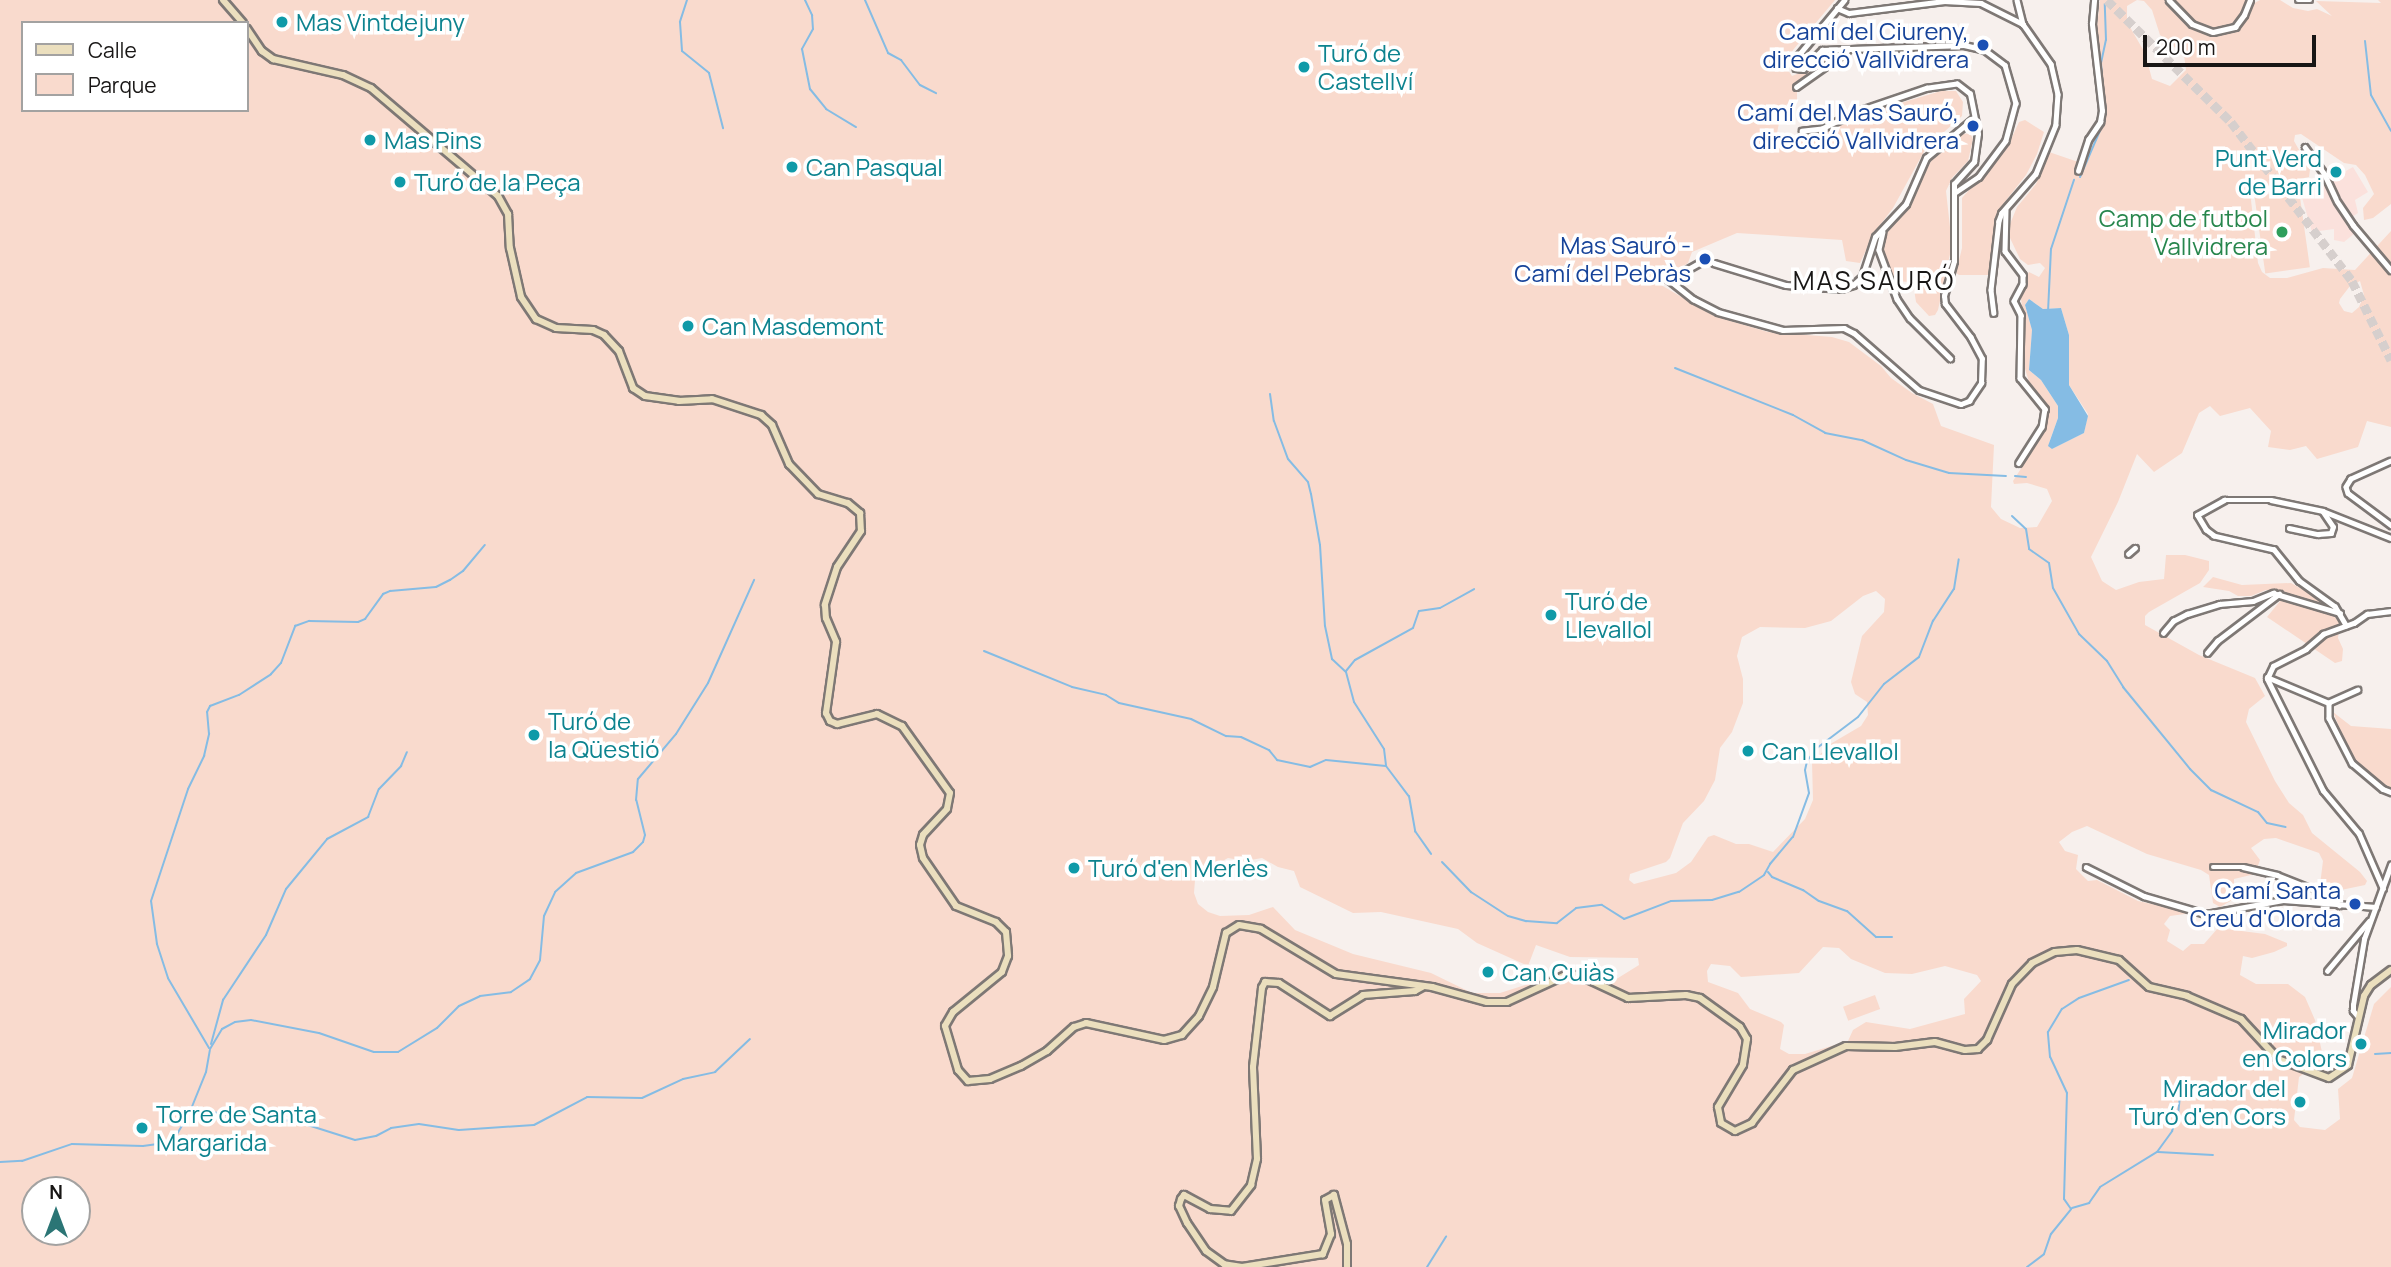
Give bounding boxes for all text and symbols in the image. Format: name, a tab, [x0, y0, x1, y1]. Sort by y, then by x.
place label: Mas Vintdejuny	[296, 8, 465, 36]
marker: Mas Vintdejuny	[274, 14, 290, 30]
place label: Camí del Ciureny, direcció Vallvidrera	[1762, 17, 1969, 73]
legend	[21, 21, 248, 112]
scale bar	[2146, 21, 2319, 65]
text: 200 m	[2156, 33, 2216, 61]
text: Calle	[88, 36, 137, 64]
marker: Camí del Ciureny, direcció Vallvidrera	[1975, 37, 1991, 53]
place label: Turó de Castellví	[1318, 39, 1413, 95]
marker: Turó de Castellví	[1296, 59, 1312, 75]
text: Parque	[88, 71, 157, 99]
place label: Camí del Mas Sauró, direcció Vallvidrera	[1737, 98, 1959, 154]
marker: Camí del Mas Sauró, direcció Vallvidrera	[1965, 118, 1981, 134]
place label: Mas Pins	[384, 126, 482, 154]
marker: Mas Pins	[362, 132, 378, 148]
place label: Punt Verd de Barri	[2215, 144, 2322, 200]
place label: Can Pasqual	[806, 153, 943, 181]
marker: Can Pasqual	[784, 159, 800, 175]
marker: Punt Verd de Barri	[2328, 164, 2344, 180]
place label: Turó de la Peça	[414, 168, 581, 196]
marker: Turó de la Peça	[392, 174, 408, 190]
place label: Camp de futbol Vallvidrera	[2099, 204, 2268, 260]
marker: Camp de futbol Vallvidrera	[2274, 224, 2290, 240]
place label: Mas Sauró - Camí del Pebràs	[1514, 231, 1691, 287]
marker: Mas Sauró - Camí del Pebràs	[1697, 251, 1713, 267]
district label: MAS SAURÓ	[1794, 265, 1954, 297]
place label: Can Masdemont	[702, 312, 884, 340]
marker: Can Masdemont	[680, 318, 696, 334]
place label: Turó de Llevallol	[1565, 587, 1652, 643]
marker: Turó de Llevallol	[1543, 607, 1559, 623]
place label: Turó de la Qüestió	[548, 707, 659, 763]
marker: Turó de la Qüestió	[526, 727, 542, 743]
place label: Can Llevallol	[1762, 737, 1899, 765]
marker: Can Llevallol	[1740, 743, 1756, 759]
place label: Turó d'en Merlès	[1088, 854, 1268, 882]
marker: Turó d'en Merlès	[1066, 860, 1082, 876]
place label: Camí Santa Creu d'Olorda	[2190, 876, 2341, 932]
marker: Camí Santa Creu d'Olorda	[2347, 896, 2363, 912]
place label: Can Cuiàs	[1502, 958, 1615, 986]
marker: Can Cuiàs	[1480, 964, 1496, 980]
place label: Mirador en Colors	[2242, 1016, 2347, 1072]
marker: Mirador en Colors	[2353, 1036, 2369, 1052]
place label: Mirador del Turó d'en Cors	[2129, 1074, 2286, 1130]
marker: Mirador del Turó d'en Cors	[2292, 1094, 2308, 1110]
place label: Torre de Santa Margarida	[156, 1100, 317, 1156]
marker: Torre de Santa Margarida	[134, 1120, 150, 1136]
north arrow	[21, 1176, 91, 1246]
text: N	[49, 1179, 63, 1205]

